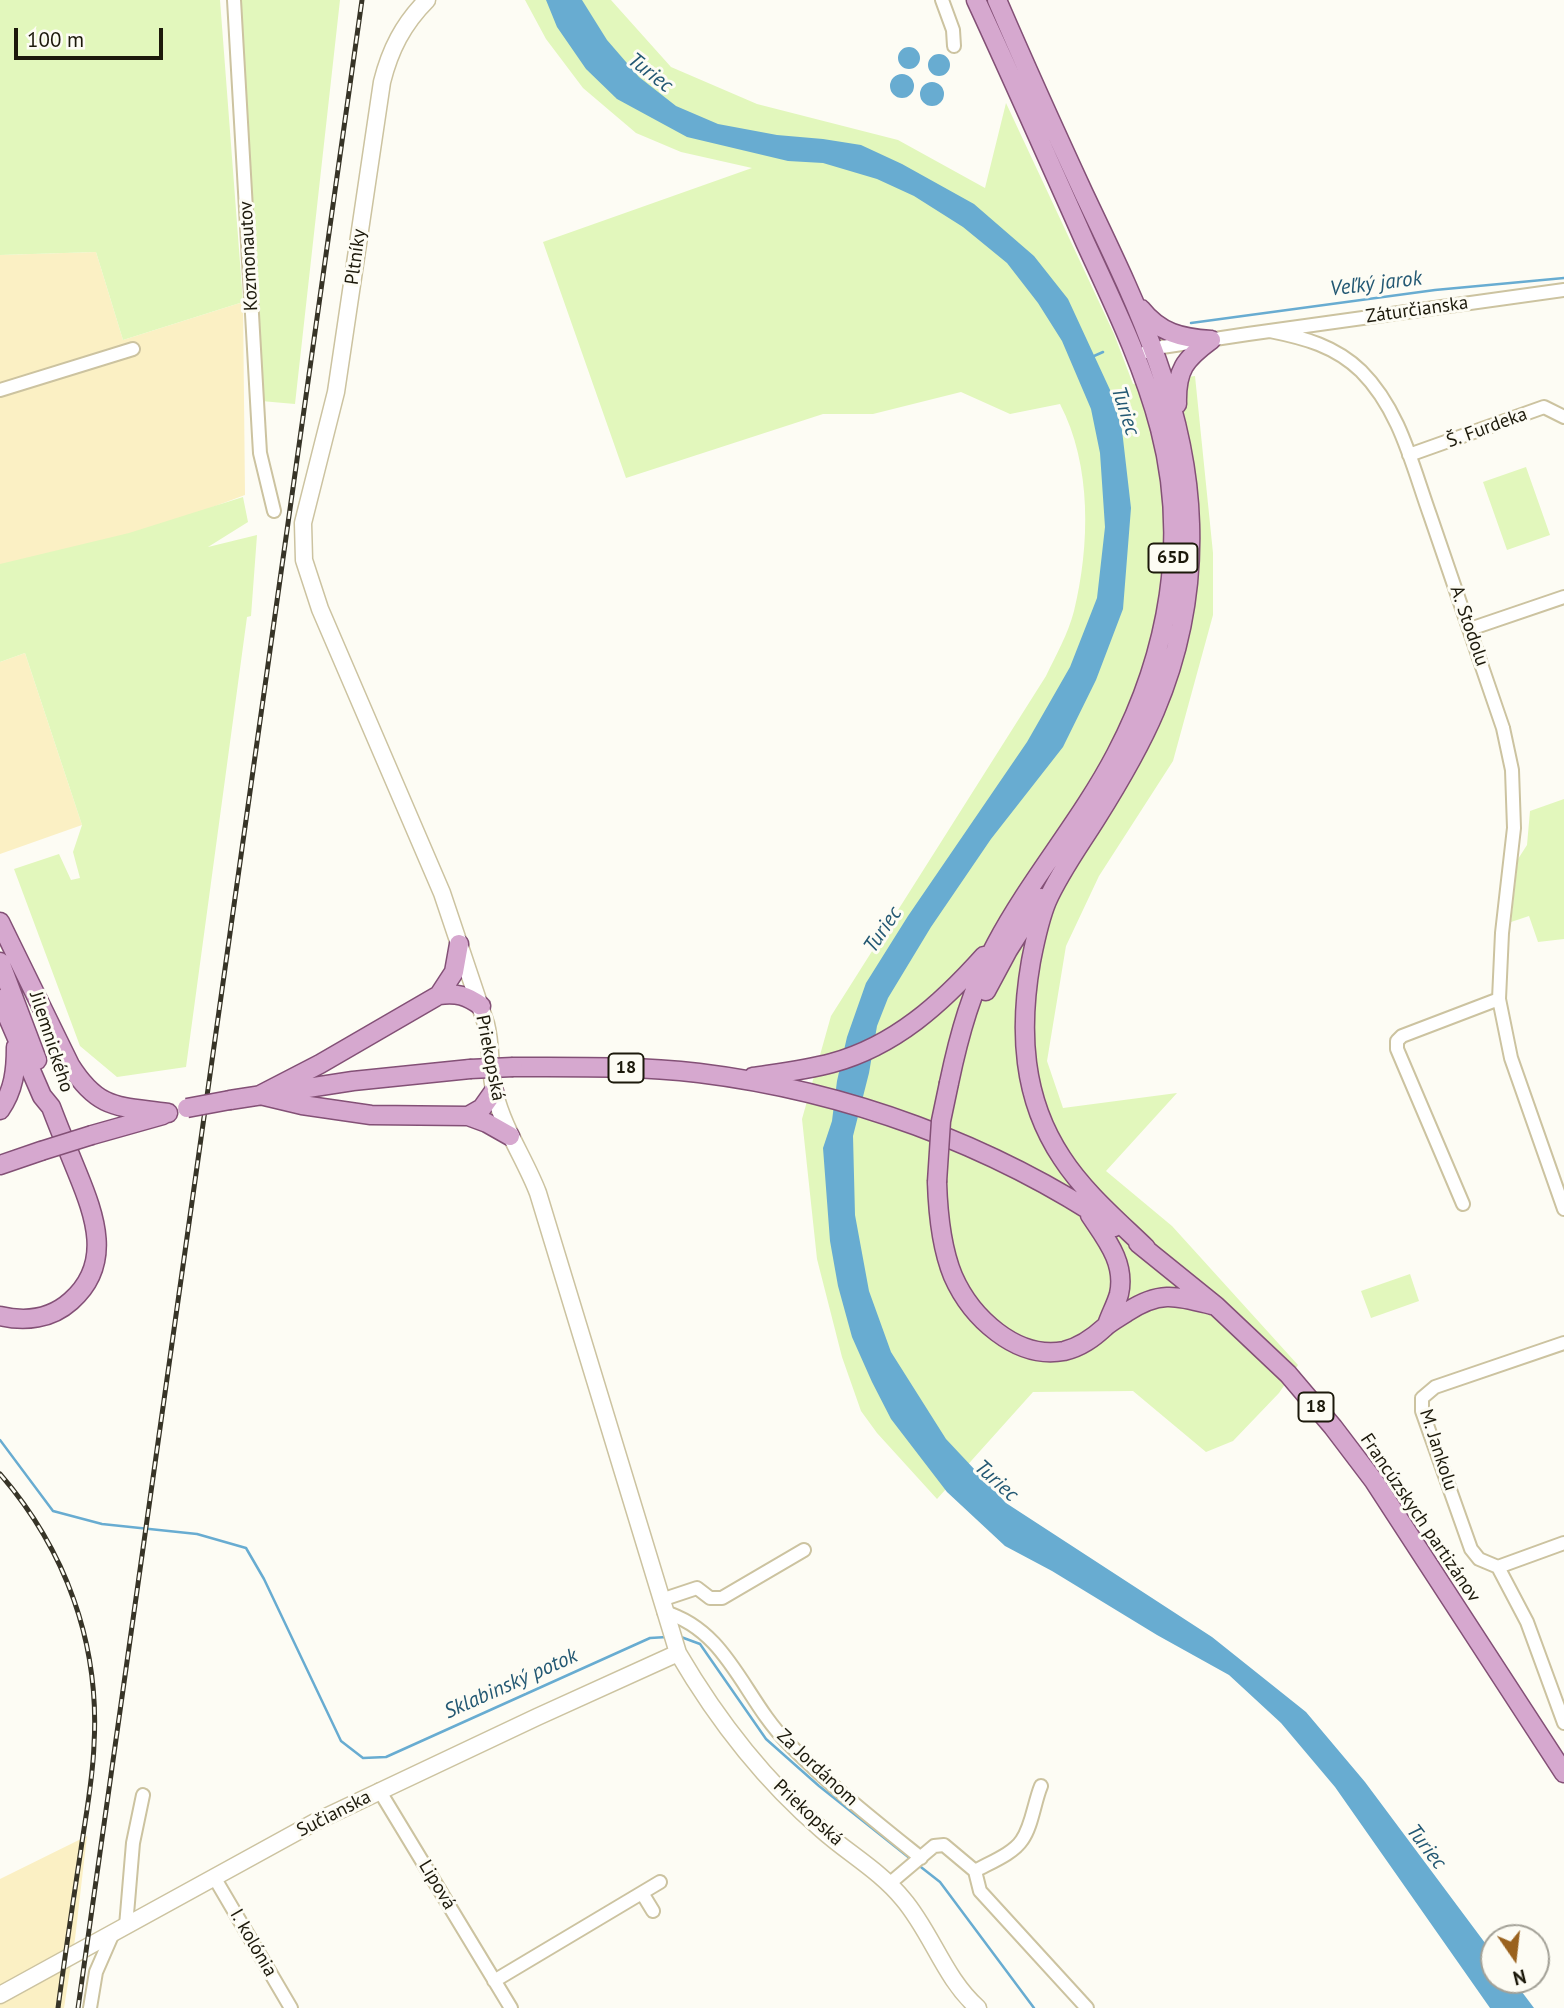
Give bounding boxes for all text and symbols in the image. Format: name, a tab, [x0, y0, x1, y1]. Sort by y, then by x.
scale bar	[18, 14, 166, 58]
text: 100 m	[27, 26, 84, 53]
water label: Turiec	[622, 48, 678, 98]
street label: Kozmonautov	[235, 200, 263, 312]
street label: Pltníky	[341, 228, 371, 286]
water label: Veľký jarok	[1329, 266, 1423, 302]
street label: Záturčianska	[1364, 292, 1470, 328]
water label: Turiec	[1105, 383, 1145, 439]
street label: Š. Furdeka	[1444, 403, 1530, 453]
road number: 65D	[1148, 544, 1198, 572]
street label: A. Stodolu	[1445, 583, 1493, 669]
water label: Turiec	[858, 902, 908, 958]
street label: Jilemnického	[24, 989, 78, 1095]
street label: Priekopská	[471, 1013, 509, 1103]
road number: 18	[608, 1054, 644, 1083]
road number: 18	[1298, 1392, 1334, 1422]
street label: M. Jankolu	[1414, 1406, 1462, 1494]
street label: Francúzskych partizánov	[1355, 1429, 1485, 1607]
water label: Turiec	[969, 1455, 1023, 1507]
water label: Sklabinský potok	[440, 1643, 582, 1725]
street label: Za Jordánom	[772, 1725, 862, 1811]
street label: Priekopská	[768, 1775, 848, 1851]
street label: Sučianska	[293, 1786, 375, 1842]
water label: Turiec	[1401, 1819, 1451, 1875]
street label: Lipová	[413, 1856, 461, 1914]
street label: I. kolónia	[225, 1905, 281, 1981]
north arrow	[1480, 1924, 1550, 1994]
text: N	[1511, 1964, 1529, 1991]

